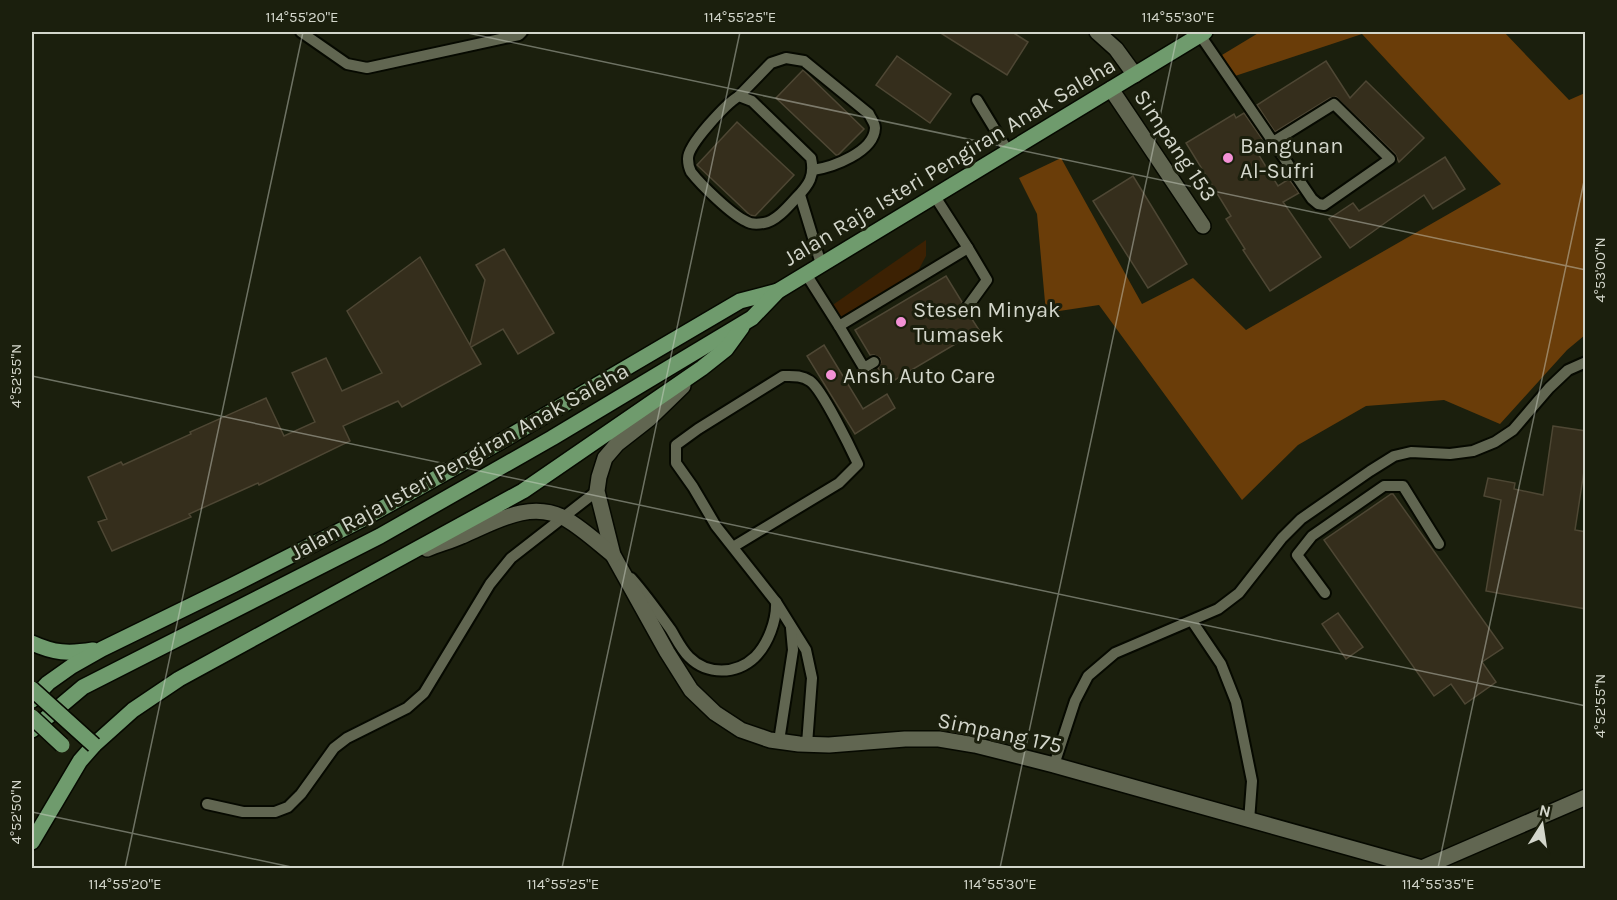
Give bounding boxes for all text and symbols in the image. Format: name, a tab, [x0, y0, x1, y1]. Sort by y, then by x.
text: 114°55'20"E	[266, 8, 338, 26]
text: 114°55'25"E	[704, 8, 776, 26]
text: 114°55'30"E	[1141, 8, 1215, 26]
street label: Jalan Raja Isteri Pengiran Anak Saleha	[779, 52, 1120, 272]
street label: Simpang 153	[1128, 85, 1222, 206]
place label: Bangunan Al-Sufri	[1240, 133, 1343, 184]
marker: Bangunan Al-Sufri	[1221, 151, 1235, 165]
text: 4°53'00"N	[1591, 237, 1609, 303]
place label: Stesen Minyak Tumasek	[913, 297, 1060, 348]
marker: Stesen Minyak Tumasek	[894, 315, 908, 329]
text: 4°52'55"N	[7, 344, 25, 408]
street label: Jalan Raja Isteri Pengiran Anak Saleha	[286, 358, 633, 566]
place label: Ansh Auto Care	[843, 363, 995, 389]
marker: Ansh Auto Care	[824, 368, 838, 382]
text: 4°52'55"N	[1591, 674, 1609, 738]
street label: Simpang 175	[935, 707, 1064, 759]
text: 4°52'50"N	[7, 780, 25, 844]
north arrow	[1512, 795, 1572, 855]
text: N	[1537, 800, 1553, 821]
text: 114°55'20"E	[89, 875, 161, 893]
text: 114°55'25"E	[527, 875, 599, 893]
text: 114°55'30"E	[963, 875, 1037, 893]
text: 114°55'35"E	[1402, 875, 1474, 893]

